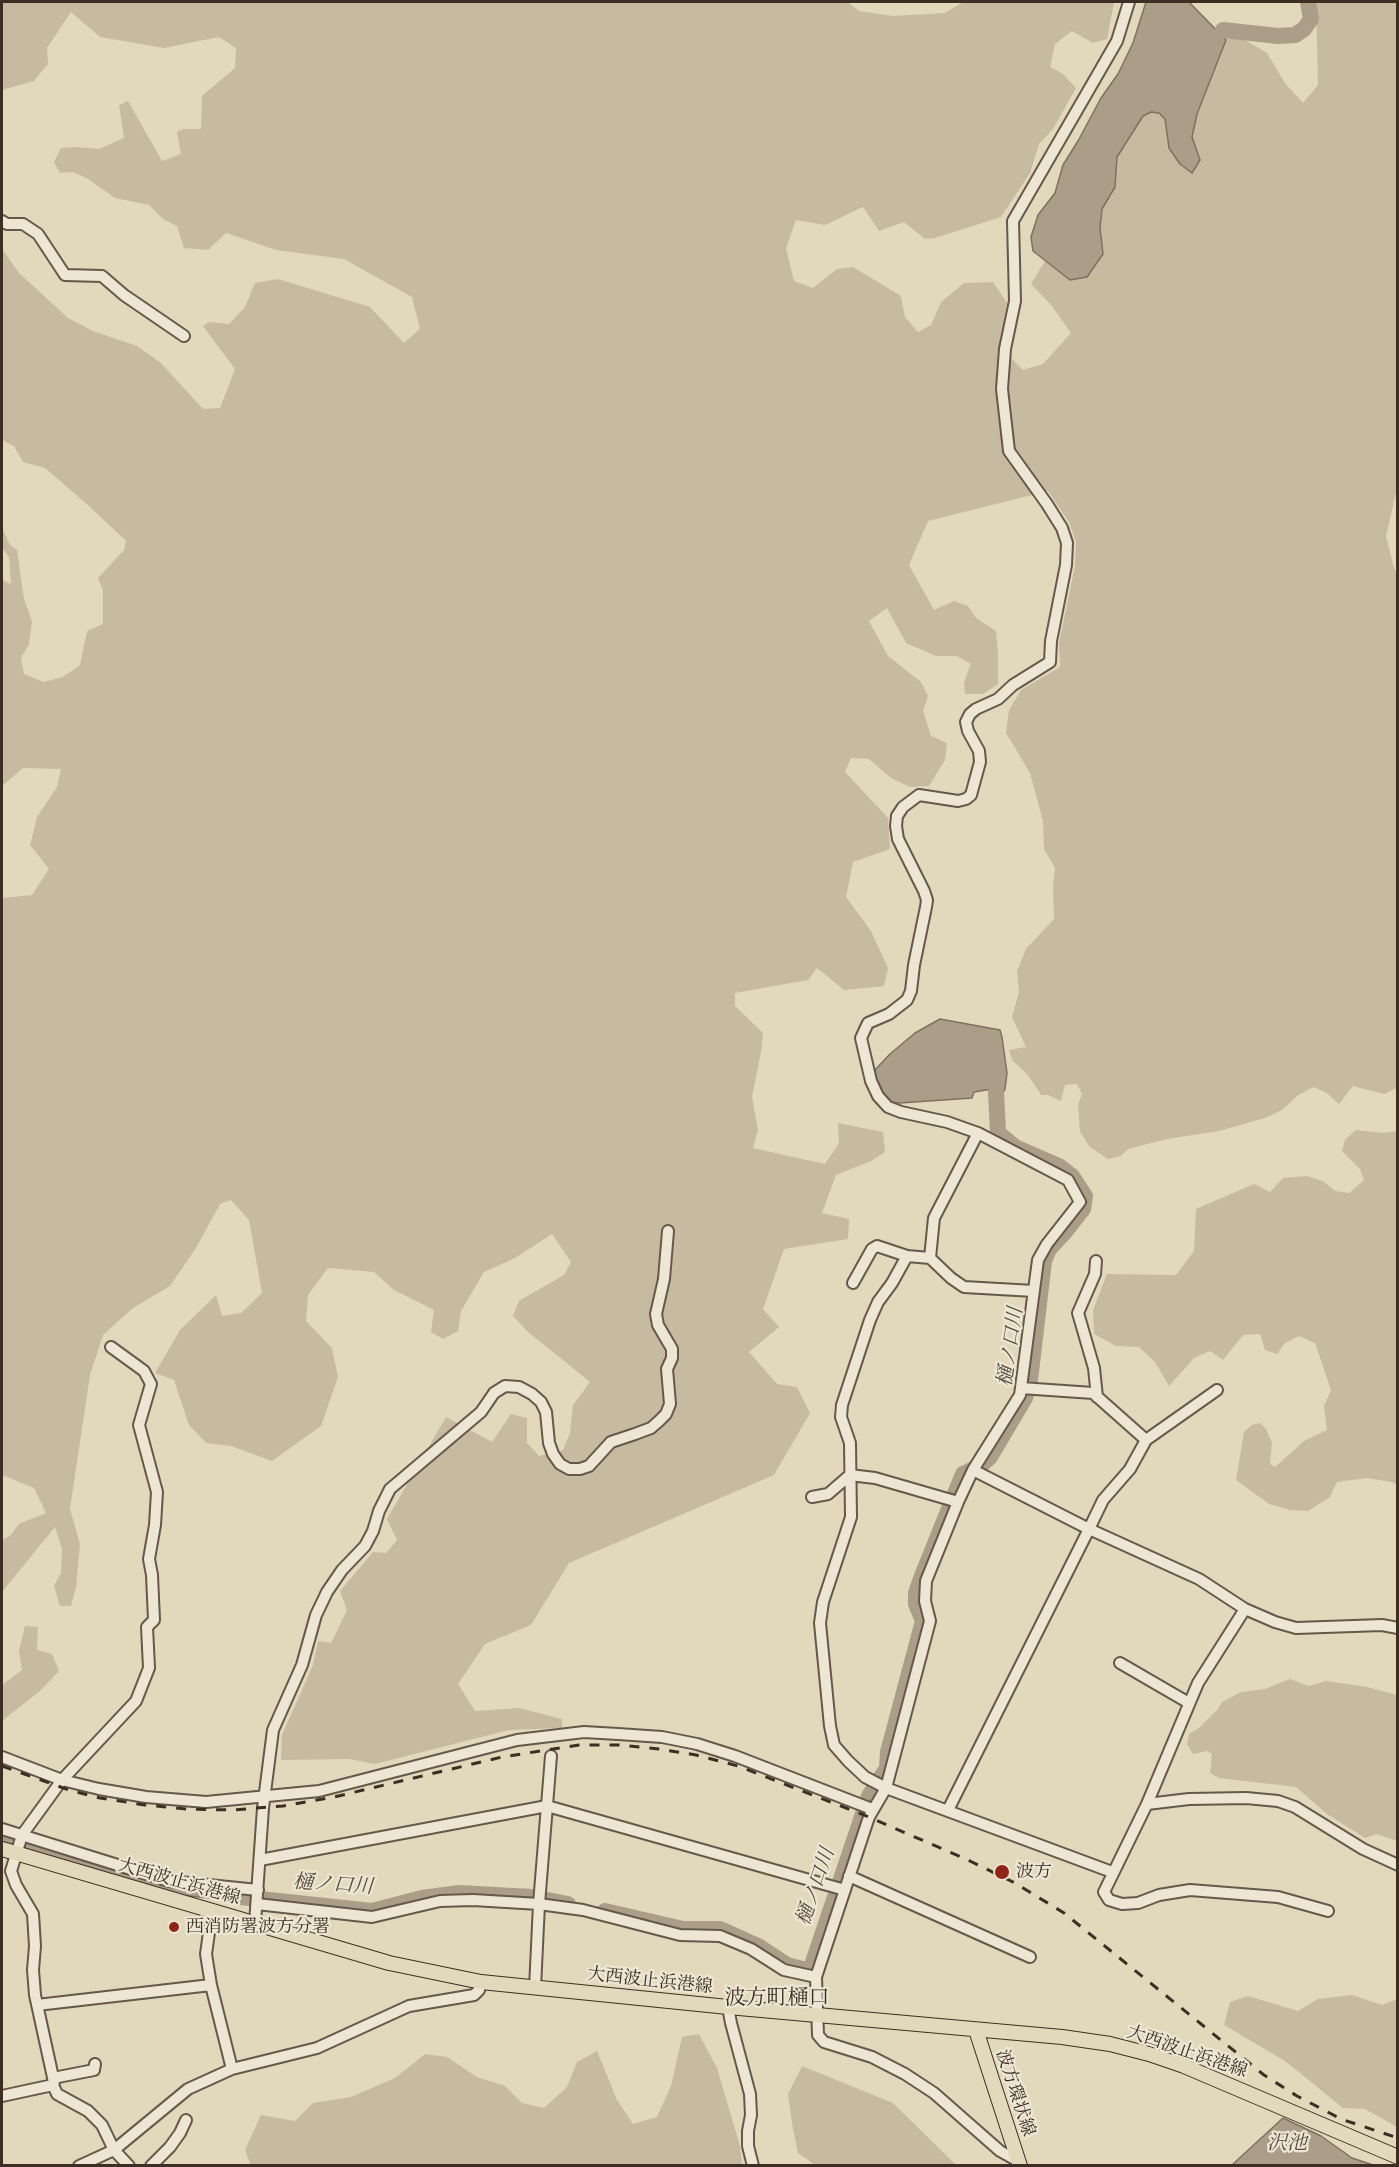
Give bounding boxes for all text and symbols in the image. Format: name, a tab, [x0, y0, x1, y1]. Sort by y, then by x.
water label: 樋ノ口川	[994, 1306, 1028, 1388]
water label: 樋ノ口川	[792, 1845, 840, 1929]
street label: 大西波止浜港線	[115, 1854, 243, 1910]
place label: 波方	[1016, 1861, 1052, 1883]
marker: 波方	[993, 1863, 1011, 1881]
water label: 樋ノ口川	[292, 1870, 374, 1900]
place label: 西消防署波方分署	[186, 1916, 330, 1938]
marker: 西消防署波方分署	[167, 1920, 181, 1934]
street label: 大西波止浜港線	[586, 1964, 714, 1998]
district label: 波方町樋口	[725, 1985, 829, 2011]
street label: 大西波止浜港線	[1124, 2021, 1250, 2083]
street label: 波方環状線	[991, 2047, 1039, 2139]
water label: 沢池	[1267, 2132, 1307, 2156]

